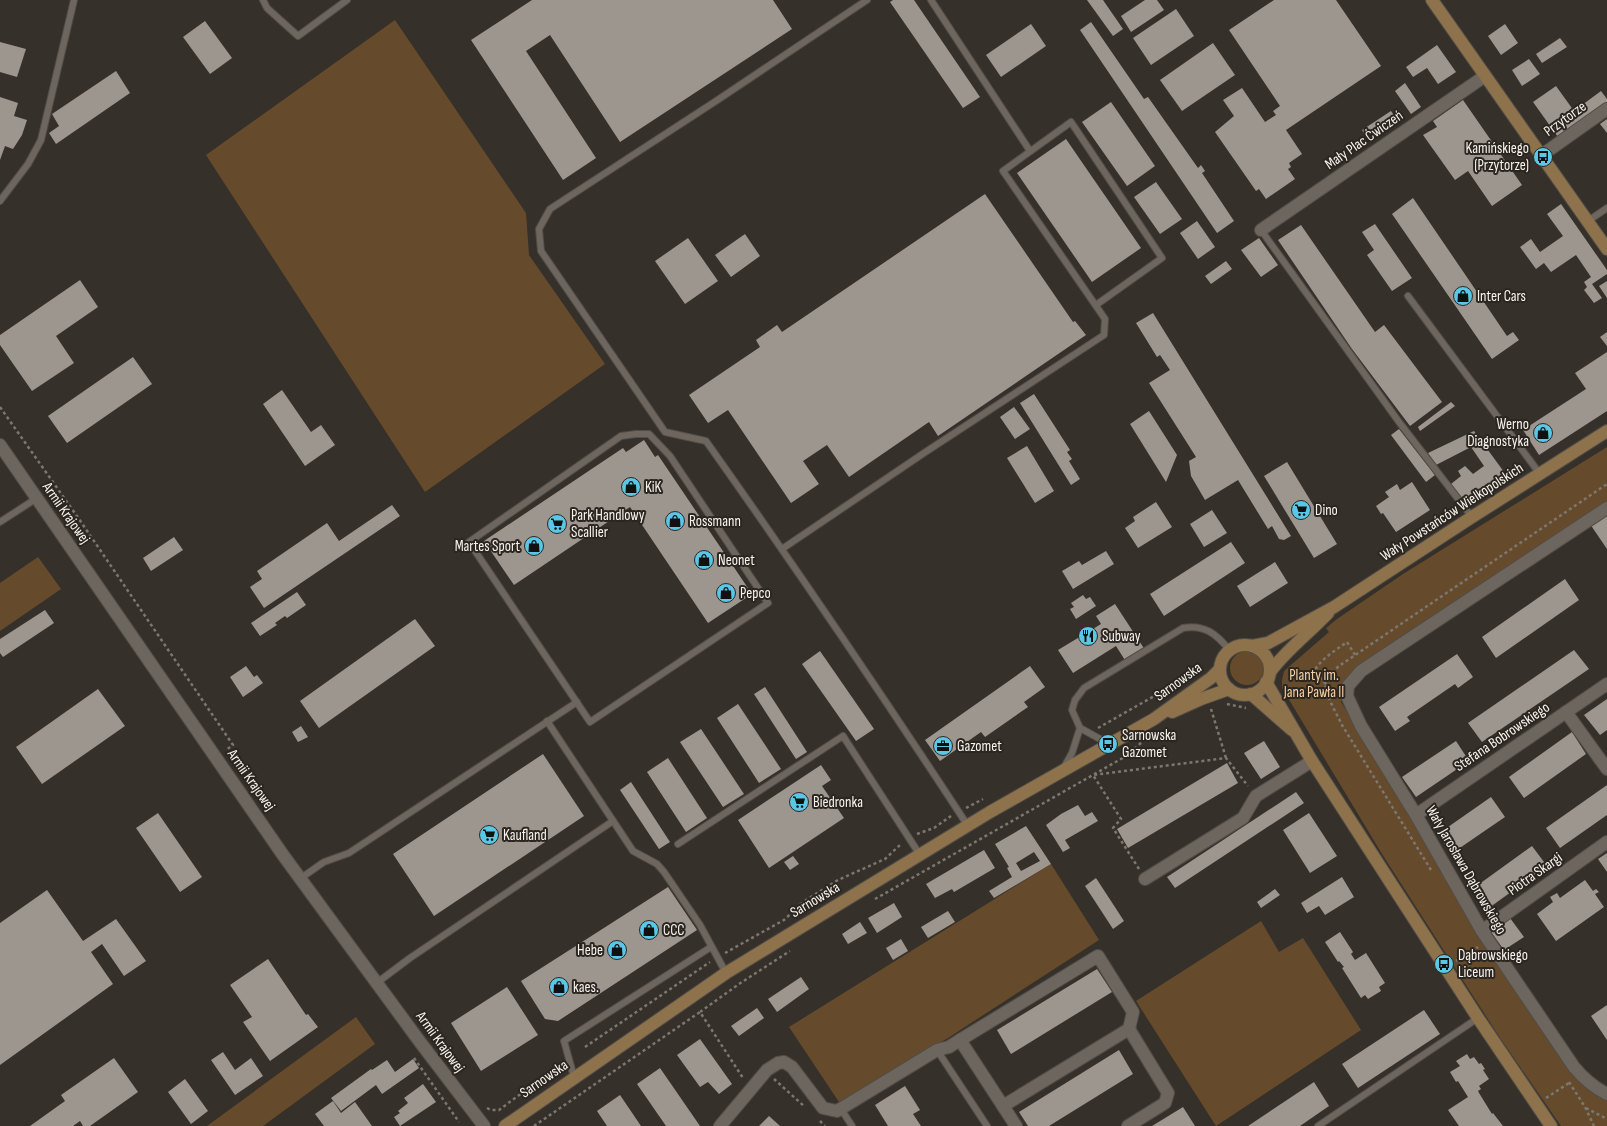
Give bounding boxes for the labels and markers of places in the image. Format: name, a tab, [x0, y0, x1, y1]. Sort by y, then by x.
place label: Kamińskiego (Przytorze)	[1466, 139, 1529, 175]
bus stop icon: Kamińskiego (Przytorze)	[1532, 146, 1554, 168]
shop icon: Inter Cars	[1452, 285, 1474, 307]
place label: Inter Cars	[1477, 287, 1526, 306]
place label: Werno Diagnostyka	[1467, 415, 1529, 451]
shop icon: Werno Diagnostyka	[1532, 422, 1554, 444]
shop icon: KiK	[620, 476, 642, 498]
place label: KiK	[645, 478, 662, 497]
supermarket icon: Dino	[1290, 499, 1312, 521]
place label: Dino	[1315, 501, 1338, 520]
place label: Park Handlowy Scallier	[571, 506, 645, 542]
shop icon: Rossmann	[664, 510, 686, 532]
place label: Rossmann	[689, 512, 741, 531]
supermarket icon: Park Handlowy Scallier	[546, 513, 568, 535]
shop icon: Martes Sport	[523, 535, 545, 557]
place label: Martes Sport	[455, 537, 520, 556]
shop icon: Neonet	[693, 549, 715, 571]
place label: Neonet	[718, 551, 755, 570]
shop icon: Pepco	[715, 582, 737, 604]
place label: Pepco	[740, 584, 771, 603]
restaurant icon: Subway	[1077, 625, 1099, 647]
place label: Subway	[1102, 627, 1141, 646]
place label: Sarnowska Gazomet	[1122, 726, 1177, 762]
bus stop icon: Sarnowska Gazomet	[1097, 733, 1119, 755]
office icon: Gazomet	[932, 735, 954, 757]
place label: Gazomet	[957, 737, 1002, 756]
supermarket icon: Biedronka	[788, 791, 810, 813]
place label: Biedronka	[813, 793, 863, 812]
supermarket icon: Kaufland	[478, 824, 500, 846]
place label: Kaufland	[503, 826, 547, 845]
shop icon: CCC	[638, 919, 660, 941]
place label: CCC	[663, 921, 685, 940]
shop icon: Hebe	[606, 939, 628, 961]
place label: Hebe	[577, 941, 603, 960]
place label: Dąbrowskiego Liceum	[1458, 946, 1528, 982]
bus stop icon: Dąbrowskiego Liceum	[1433, 953, 1455, 975]
shop icon: kaes.	[548, 976, 570, 998]
place label: kaes.	[573, 978, 599, 997]

